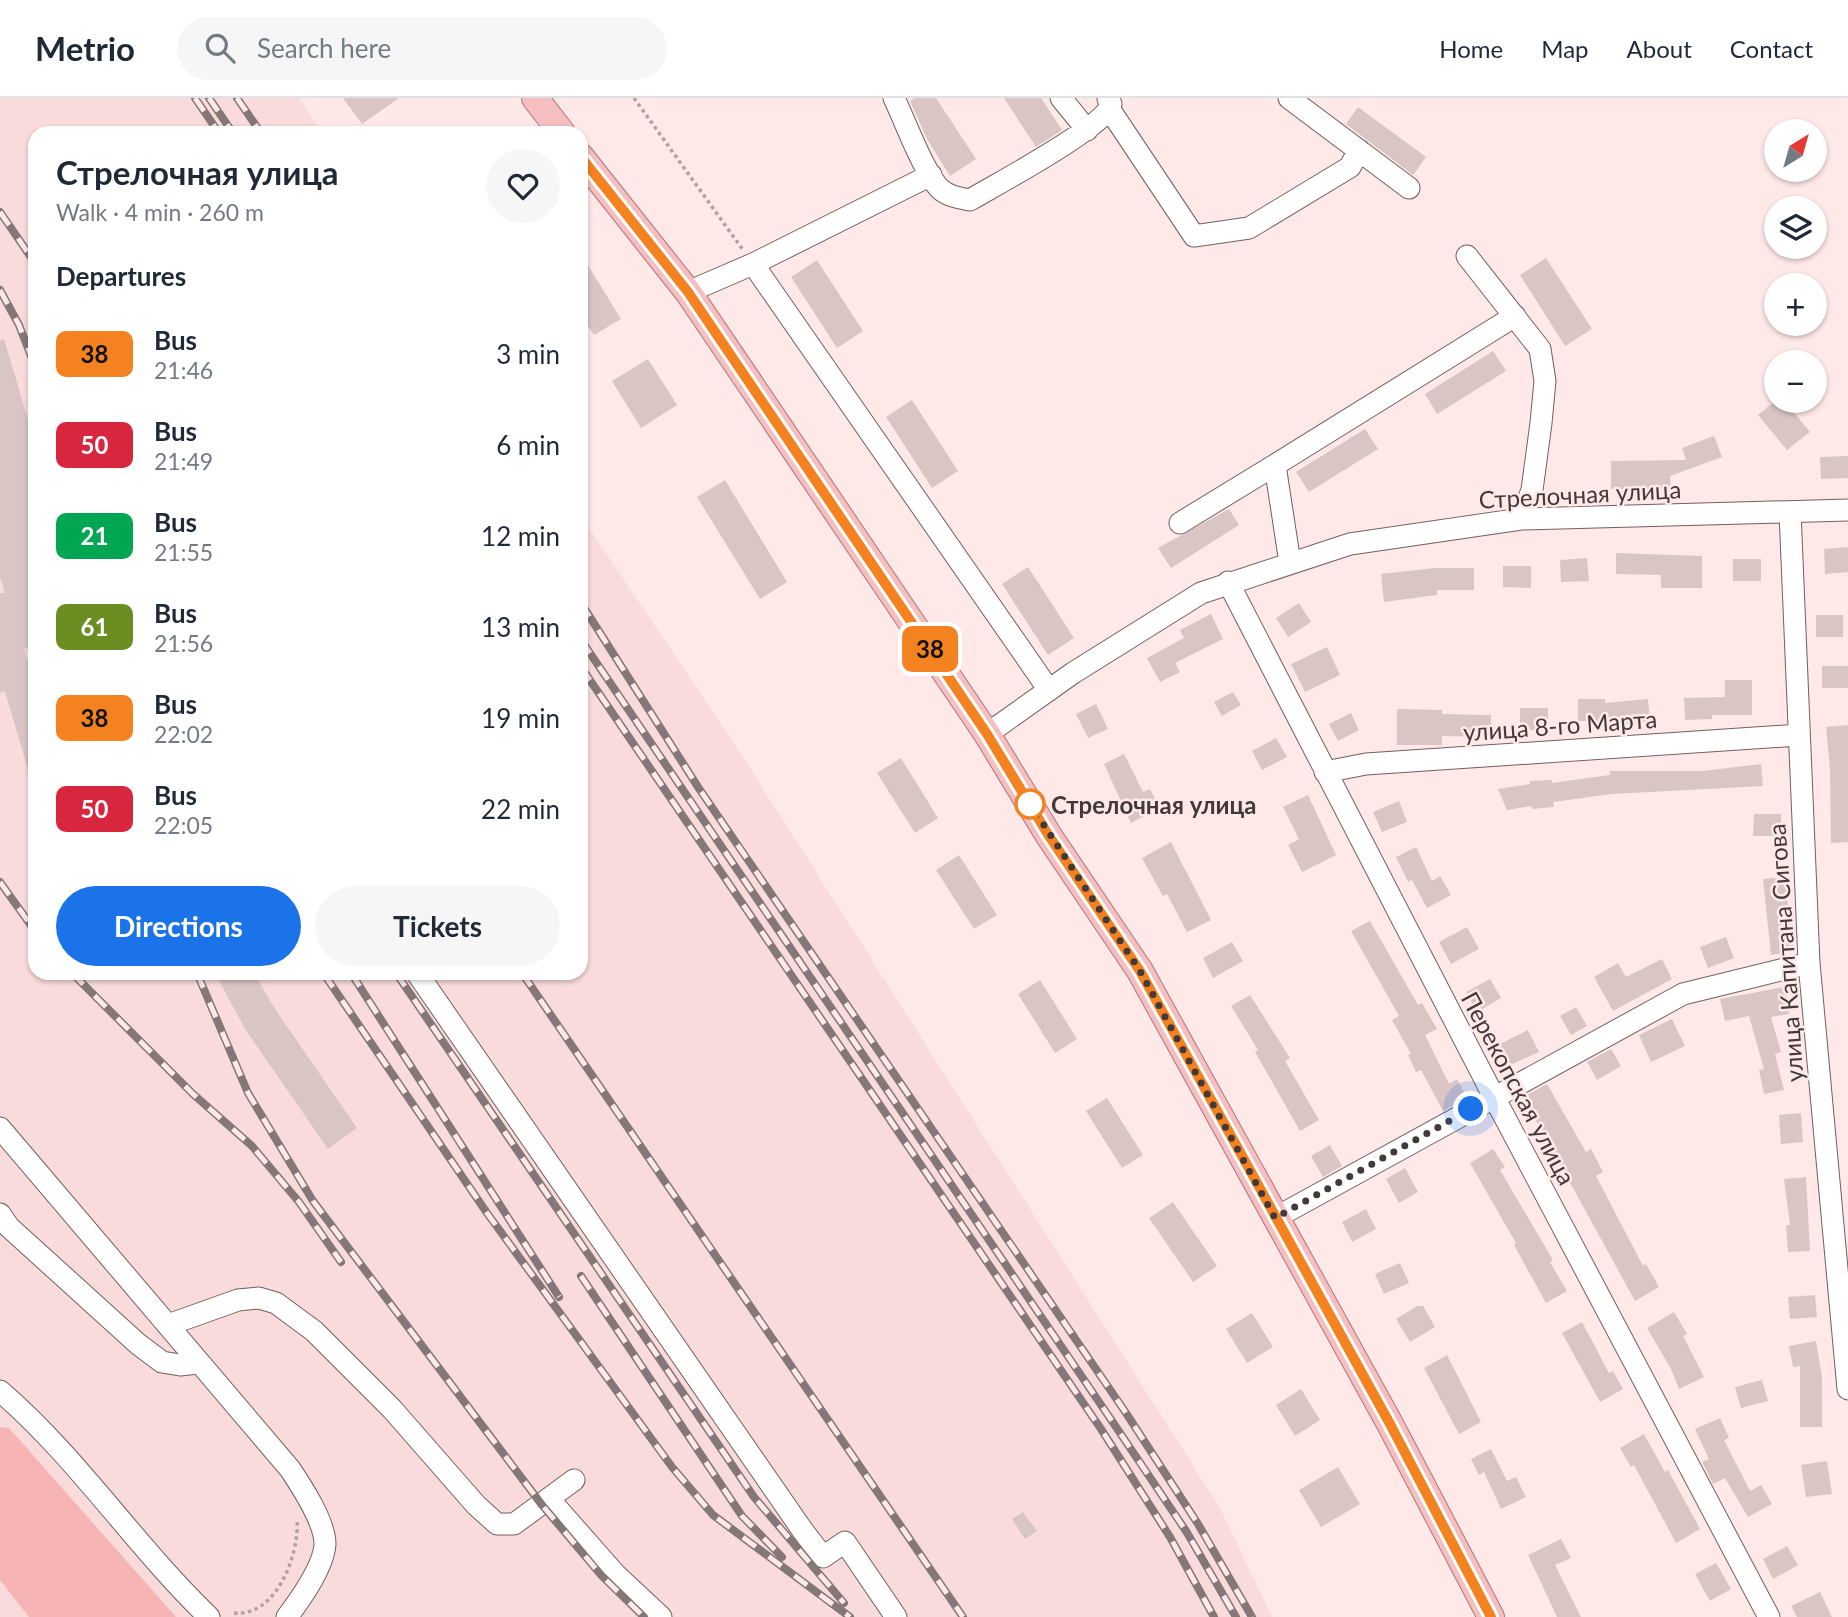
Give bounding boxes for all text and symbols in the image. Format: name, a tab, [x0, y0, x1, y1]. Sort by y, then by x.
search box	[177, 17, 667, 80]
text: Metrio	[35, 28, 135, 68]
icon: search	[201, 29, 239, 67]
text: Search here	[257, 32, 391, 64]
text: Home	[1439, 34, 1503, 63]
text: Map	[1541, 34, 1589, 63]
text: About	[1627, 34, 1692, 63]
text: Contact	[1730, 34, 1813, 63]
north arrow	[1764, 119, 1827, 182]
map controls	[1764, 119, 1827, 413]
button: heart	[486, 149, 560, 223]
text: Стрелочная улица	[56, 152, 339, 192]
button: layers	[1764, 196, 1827, 259]
text: Walk · 4 min · 260 m	[56, 198, 264, 226]
text: Departures	[56, 260, 186, 292]
button: +	[1764, 273, 1827, 336]
text: Bus	[154, 324, 197, 356]
text: 3 min	[496, 338, 560, 370]
text: 38	[81, 339, 108, 368]
button: −	[1764, 350, 1827, 413]
text: 21:46	[154, 356, 213, 384]
text: Bus	[154, 415, 197, 447]
text: 6 min	[496, 429, 560, 461]
text: 50	[81, 430, 108, 459]
text: 21:49	[154, 447, 213, 475]
street label: Стрелочная улица	[1478, 474, 1682, 514]
text: Bus	[154, 506, 197, 538]
text: 12 min	[481, 520, 560, 552]
text: 21	[81, 521, 108, 550]
text: 21:55	[154, 538, 213, 566]
text: Bus	[154, 597, 197, 629]
text: 13 min	[481, 611, 560, 643]
text: 61	[81, 612, 108, 641]
line badge: 38	[898, 626, 962, 672]
text: 21:56	[154, 629, 213, 657]
text: 38	[916, 634, 944, 663]
text: Bus	[154, 688, 197, 720]
text: 19 min	[481, 702, 560, 734]
text: 38	[81, 703, 108, 732]
street label: улица 8-го Марта	[1462, 704, 1658, 746]
text: 22:02	[154, 720, 213, 748]
text: Bus	[154, 779, 197, 811]
marker: Стрелочная улица	[1015, 789, 1045, 819]
place label: Стрелочная улица	[1051, 790, 1257, 819]
text: 22 min	[481, 793, 560, 825]
text: 50	[81, 794, 108, 823]
text: 22:05	[154, 811, 213, 839]
street label: улица Капитана Сигова	[1762, 823, 1808, 1083]
button: Directions	[56, 886, 301, 966]
button: Tickets	[315, 886, 560, 966]
street label: Перекопская улица	[1456, 987, 1582, 1189]
your location	[1453, 1091, 1488, 1126]

